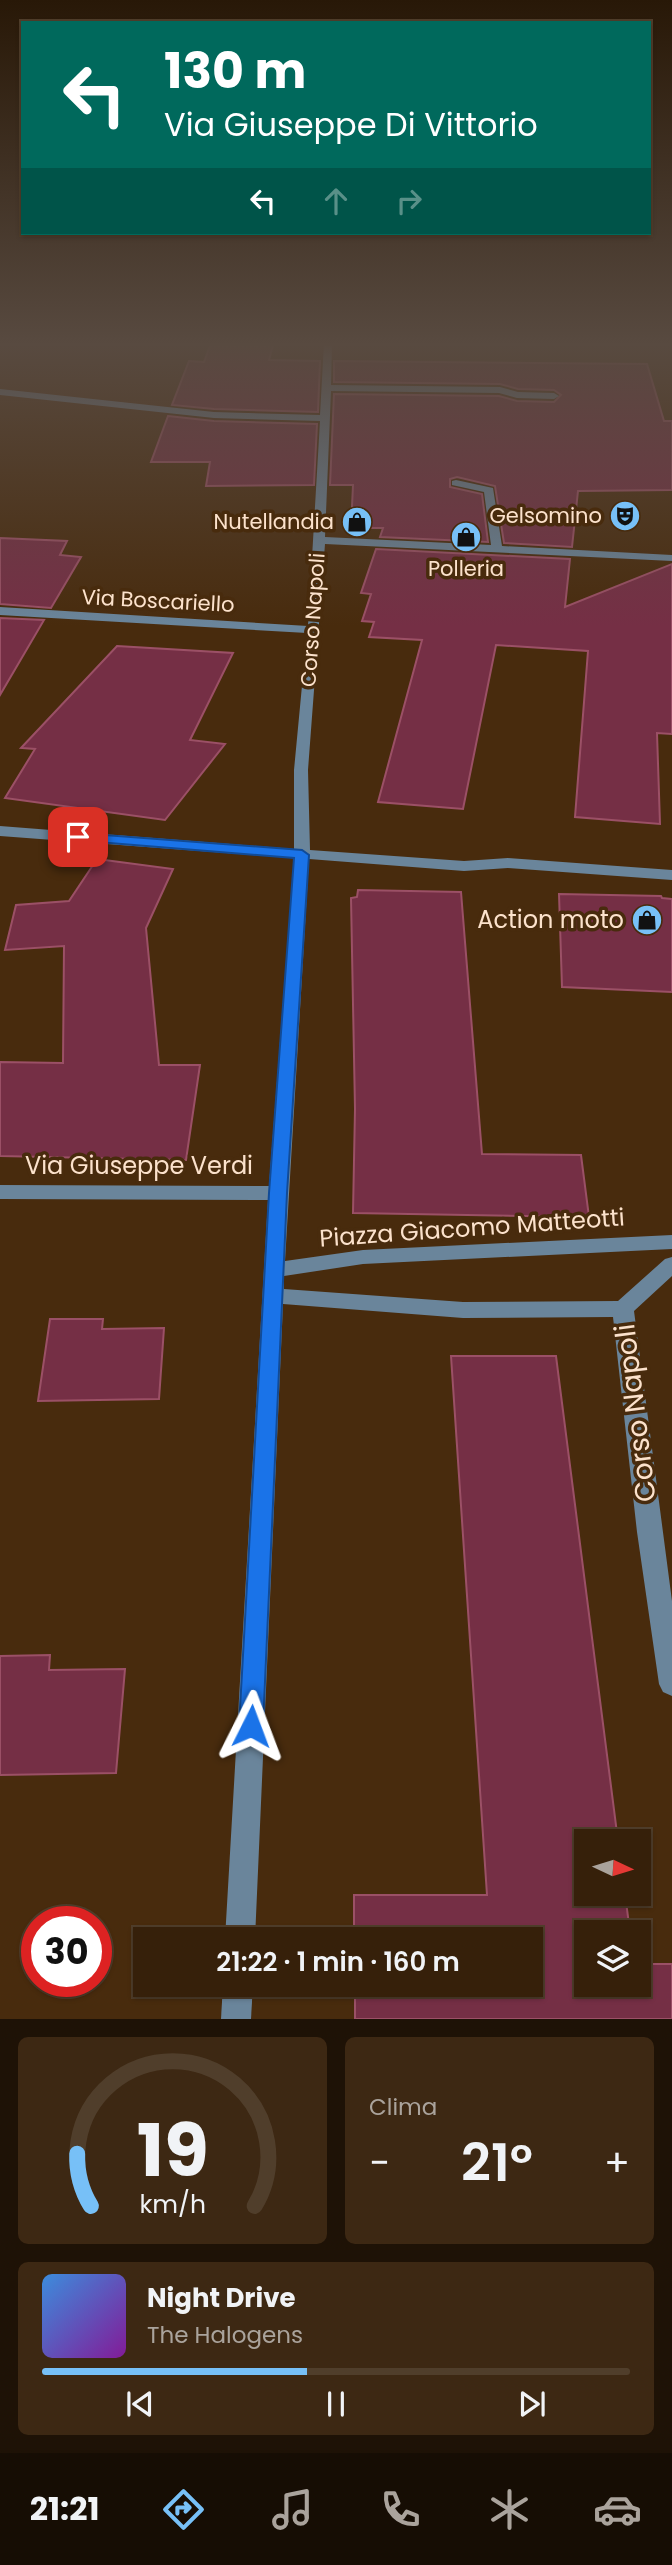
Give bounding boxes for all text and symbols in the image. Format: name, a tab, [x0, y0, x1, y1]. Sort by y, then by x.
text: 130 m	[164, 37, 306, 105]
icon: left	[49, 49, 140, 140]
text: Via Giuseppe Di Vittorio	[164, 102, 538, 147]
icon: left	[244, 182, 282, 220]
icon: ahead	[317, 182, 355, 220]
icon: right	[390, 182, 428, 220]
theatre icon: Gelsomino	[608, 499, 642, 533]
place label: Gelsomino	[489, 501, 602, 530]
shop icon: Nutellandia	[340, 505, 374, 539]
place label: Nutellandia	[214, 507, 334, 536]
shop icon: Polleria	[449, 520, 483, 554]
street label: Corso Napoli	[293, 552, 332, 688]
place label: Polleria	[428, 554, 504, 583]
street label: Via Boscariello	[81, 582, 235, 619]
pin	[48, 807, 108, 867]
icon: arrive	[59, 818, 97, 856]
place label: Action moto	[477, 903, 624, 936]
shop icon: Action moto	[630, 903, 664, 937]
street label: Via Giuseppe Verdi	[25, 1149, 253, 1182]
street label: Piazza Giacomo Matteotti	[318, 1200, 626, 1255]
street label: Corso Napoli	[605, 1322, 666, 1504]
position arrow	[214, 1689, 288, 1763]
north arrow	[574, 1829, 651, 1906]
map controls	[574, 1829, 651, 1997]
speed limit sign: 30	[21, 1906, 112, 1997]
button: layers	[574, 1920, 651, 1997]
text: 21:22 · 1 min · 160 m	[216, 1944, 460, 1980]
text: Clima	[369, 2091, 437, 2123]
text: 19	[136, 2101, 209, 2202]
text: 21°	[461, 2126, 533, 2199]
text: −	[369, 2136, 390, 2189]
text: +	[604, 2136, 630, 2189]
text: km/h	[139, 2187, 206, 2222]
text: Night Drive	[147, 2280, 295, 2316]
text: The Halogens	[147, 2319, 303, 2351]
icon: previous	[121, 2385, 159, 2423]
icon: pause	[317, 2385, 355, 2423]
icon: next	[513, 2385, 551, 2423]
icon: directions	[159, 2485, 208, 2534]
icon: music	[268, 2485, 317, 2534]
icon: phone	[376, 2485, 425, 2534]
icon: climate	[485, 2485, 534, 2534]
icon: car	[593, 2485, 642, 2534]
text: 21:21	[30, 2486, 99, 2531]

